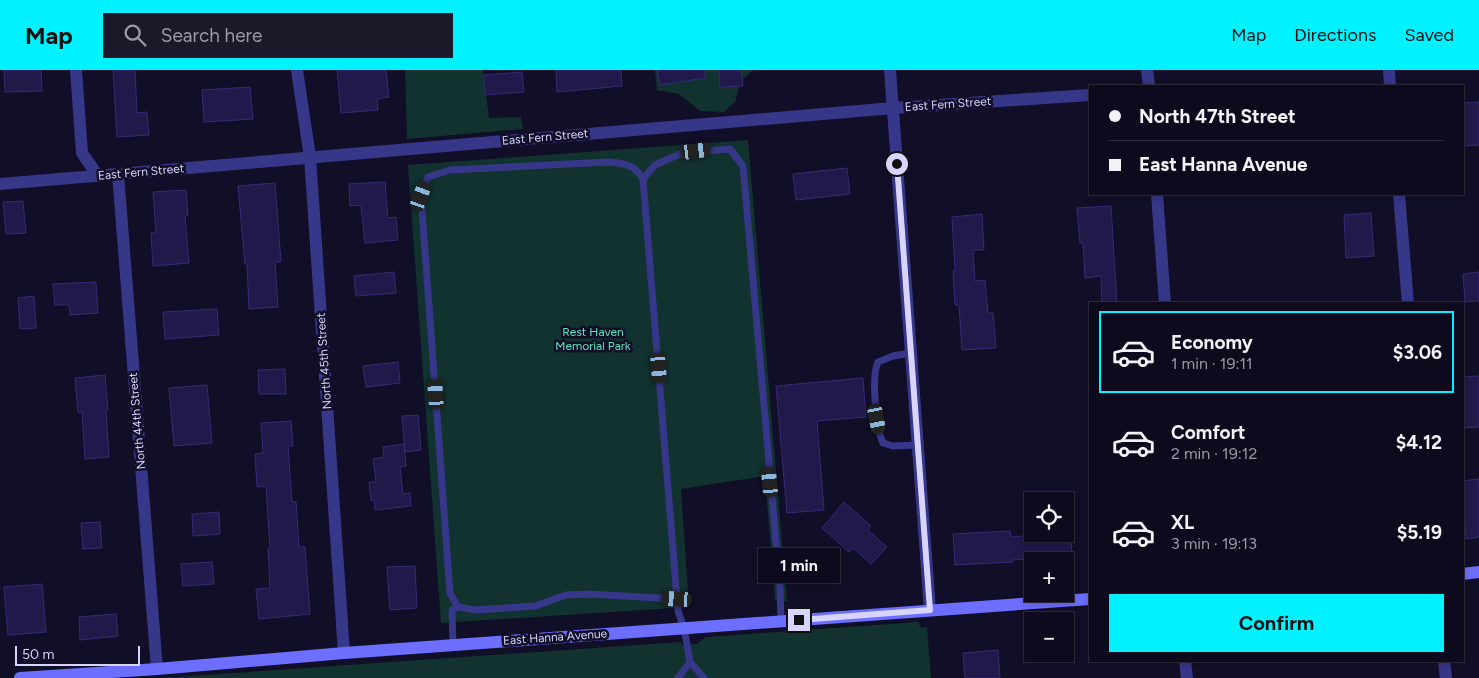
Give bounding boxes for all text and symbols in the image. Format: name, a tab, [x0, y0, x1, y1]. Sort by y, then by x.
search box	[103, 13, 453, 58]
text: Map	[25, 21, 73, 50]
icon: search	[121, 21, 149, 49]
text: Search here	[161, 24, 262, 47]
text: Map	[1231, 24, 1266, 46]
text: Directions	[1294, 24, 1376, 46]
text: Saved	[1404, 24, 1454, 46]
street label: East Fern Street	[904, 94, 992, 114]
text: North 47th Street	[1139, 105, 1296, 128]
street label: East Fern Street	[501, 126, 589, 148]
car	[680, 142, 711, 160]
route start	[886, 153, 908, 175]
text: East Hanna Avenue	[1139, 153, 1308, 176]
street label: East Fern Street	[97, 161, 185, 183]
car	[408, 179, 433, 213]
street label: North 45th Street	[314, 312, 334, 410]
park label: Rest Haven Memorial Park	[555, 325, 631, 353]
icon: car	[1111, 330, 1156, 375]
text: Economy	[1171, 331, 1253, 354]
text: $3.06	[1393, 341, 1442, 364]
car	[650, 352, 667, 384]
text: 1 min · 19:11	[1171, 354, 1253, 373]
street label: North 44th Street	[126, 372, 148, 470]
car	[427, 379, 444, 409]
car	[866, 403, 887, 435]
icon: car	[1111, 420, 1156, 465]
text: Comfort	[1171, 421, 1246, 444]
text: $4.12	[1396, 431, 1442, 454]
text: 2 min · 19:12	[1171, 444, 1257, 463]
car	[761, 466, 778, 498]
map controls	[1024, 492, 1074, 662]
button: locate	[1024, 492, 1074, 542]
icon: car	[1111, 510, 1156, 555]
text: XL	[1171, 511, 1194, 534]
text: $5.19	[1397, 521, 1442, 544]
text: 3 min · 19:13	[1171, 534, 1257, 553]
callout: 1 min	[758, 548, 840, 582]
button: +	[1024, 552, 1074, 602]
text: 1 min	[780, 556, 818, 575]
car	[661, 591, 692, 607]
button: Confirm	[1109, 594, 1444, 652]
route end	[788, 609, 810, 631]
button: −	[1024, 612, 1074, 662]
street label: East Hanna Avenue	[502, 626, 608, 648]
scale bar	[15, 643, 140, 666]
text: 50 m	[22, 646, 54, 663]

